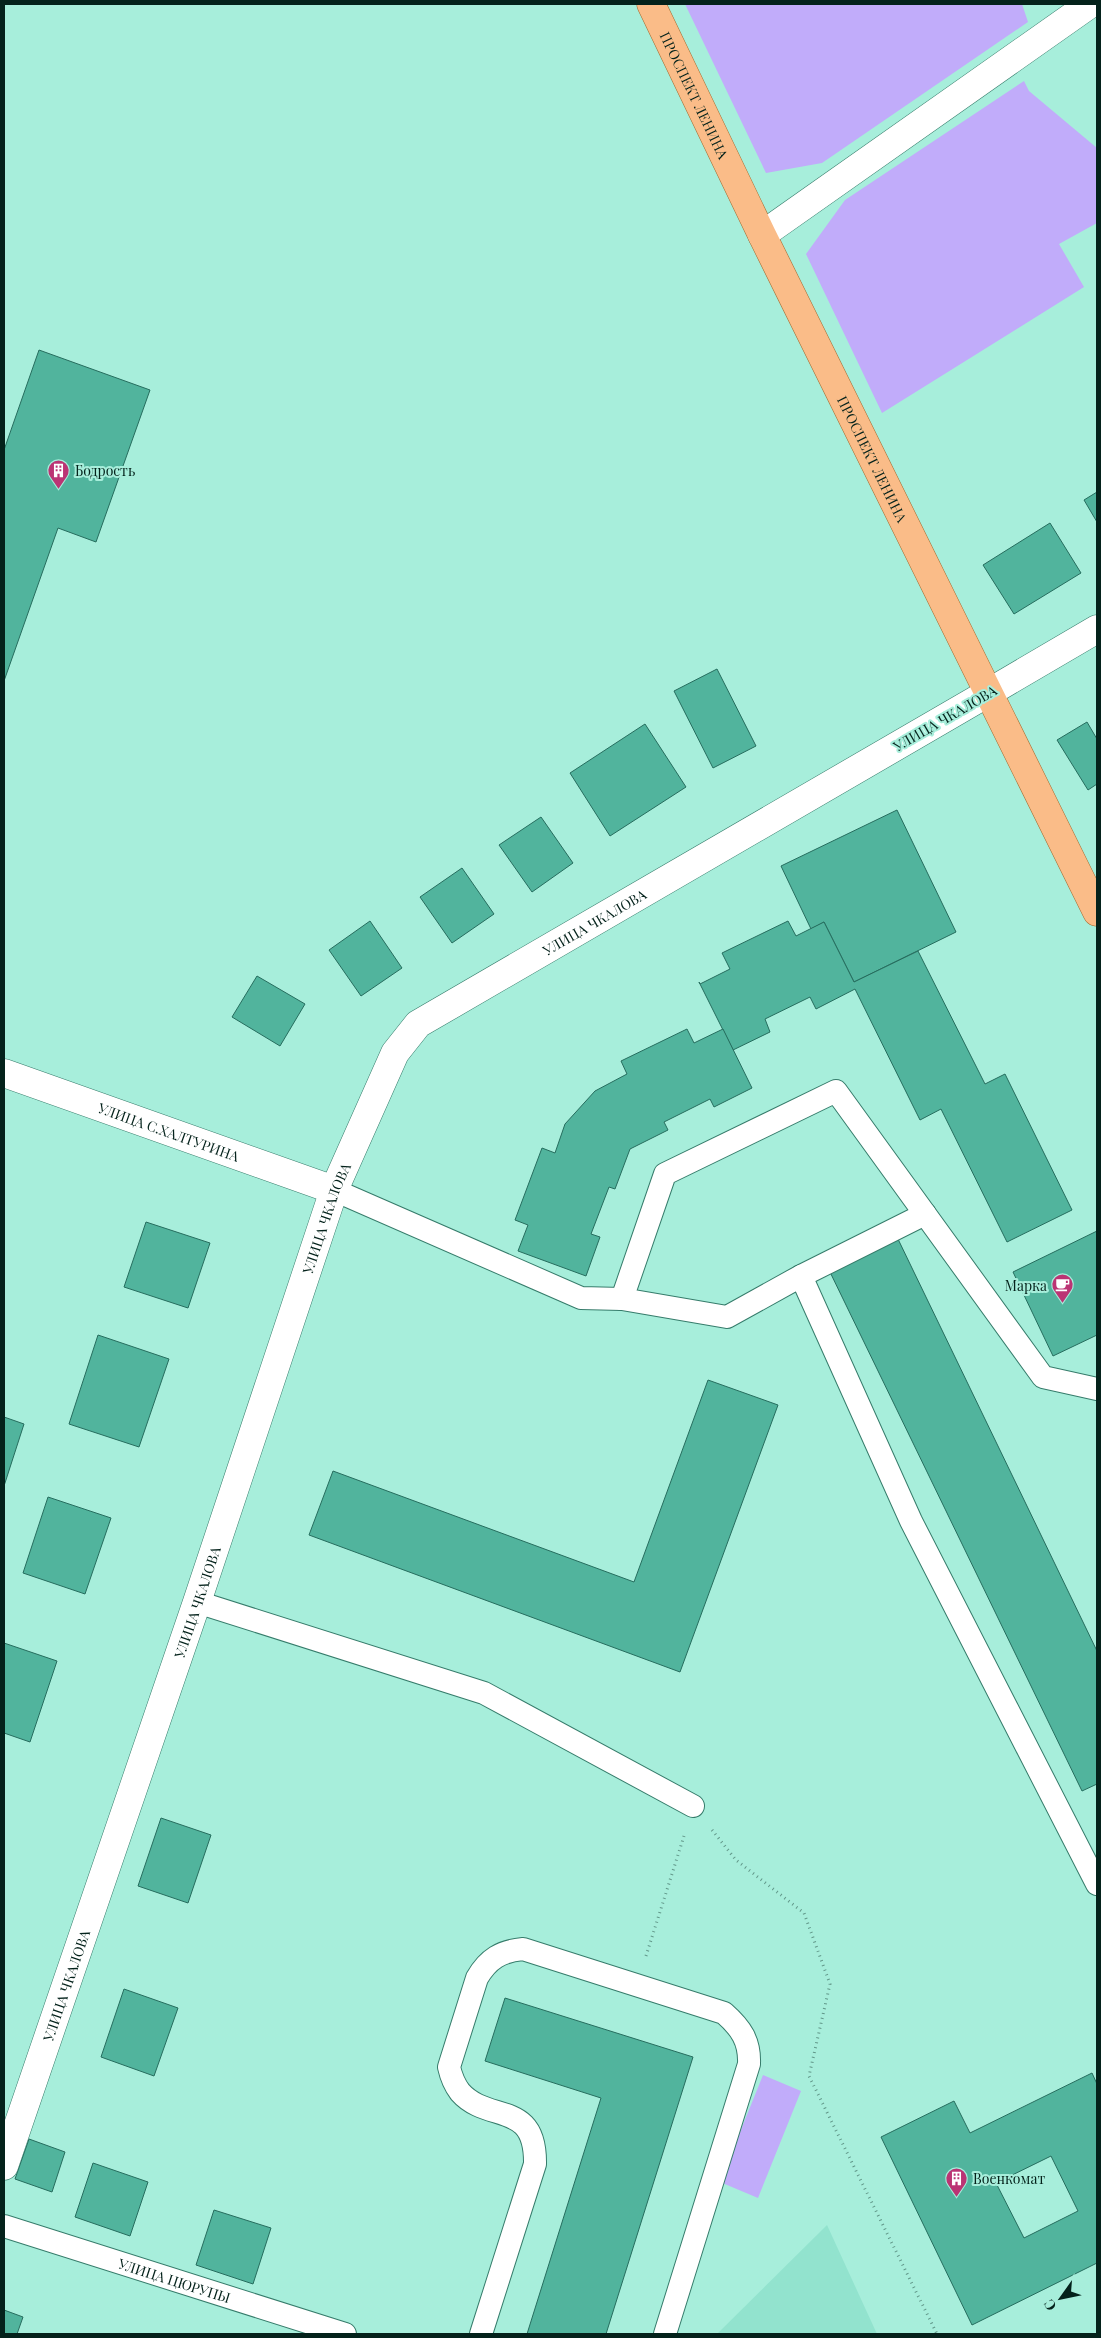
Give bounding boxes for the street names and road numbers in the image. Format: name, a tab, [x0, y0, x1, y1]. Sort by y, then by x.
street label: ПРОСПЕКТ ЛЕНИНА	[656, 28, 733, 162]
street label: ПРОСПЕКТ ЛЕНИНА	[833, 392, 912, 525]
street label: УЛИЦА ЧКАЛОВА	[889, 681, 1000, 756]
street label: УЛИЦА ЧКАЛОВА	[538, 884, 650, 960]
street label: УЛИЦА С.ХАЛТУРИНА	[95, 1097, 242, 1165]
street label: УЛИЦА ЧКАЛОВА	[297, 1159, 355, 1277]
street label: УЛИЦА ЧКАЛОВА	[169, 1544, 224, 1661]
street label: УЛИЦА ЧКАЛОВА	[38, 1927, 94, 2045]
street label: УЛИЦА ЦЮРУПЫ	[115, 2253, 233, 2307]

